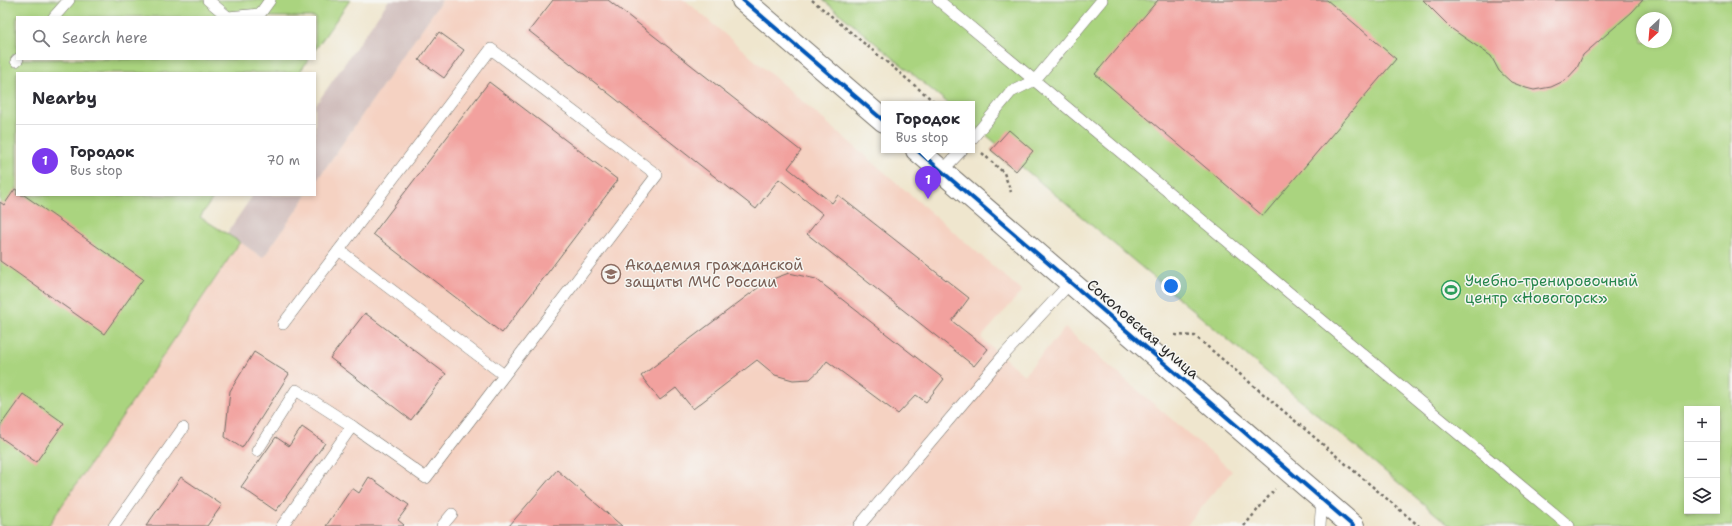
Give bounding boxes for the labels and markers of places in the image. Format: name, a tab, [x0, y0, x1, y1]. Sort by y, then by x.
pin: 1	[915, 166, 941, 199]
place label: Академия гражданской защиты МЧС России	[625, 255, 803, 292]
school or university icon: Академия гражданской защиты МЧС России	[600, 263, 622, 285]
place label: Учебно-тренировочный центр «Новогорск»	[1465, 271, 1638, 308]
sports icon: Учебно-тренировочный центр «Новогорск»	[1440, 279, 1462, 301]

